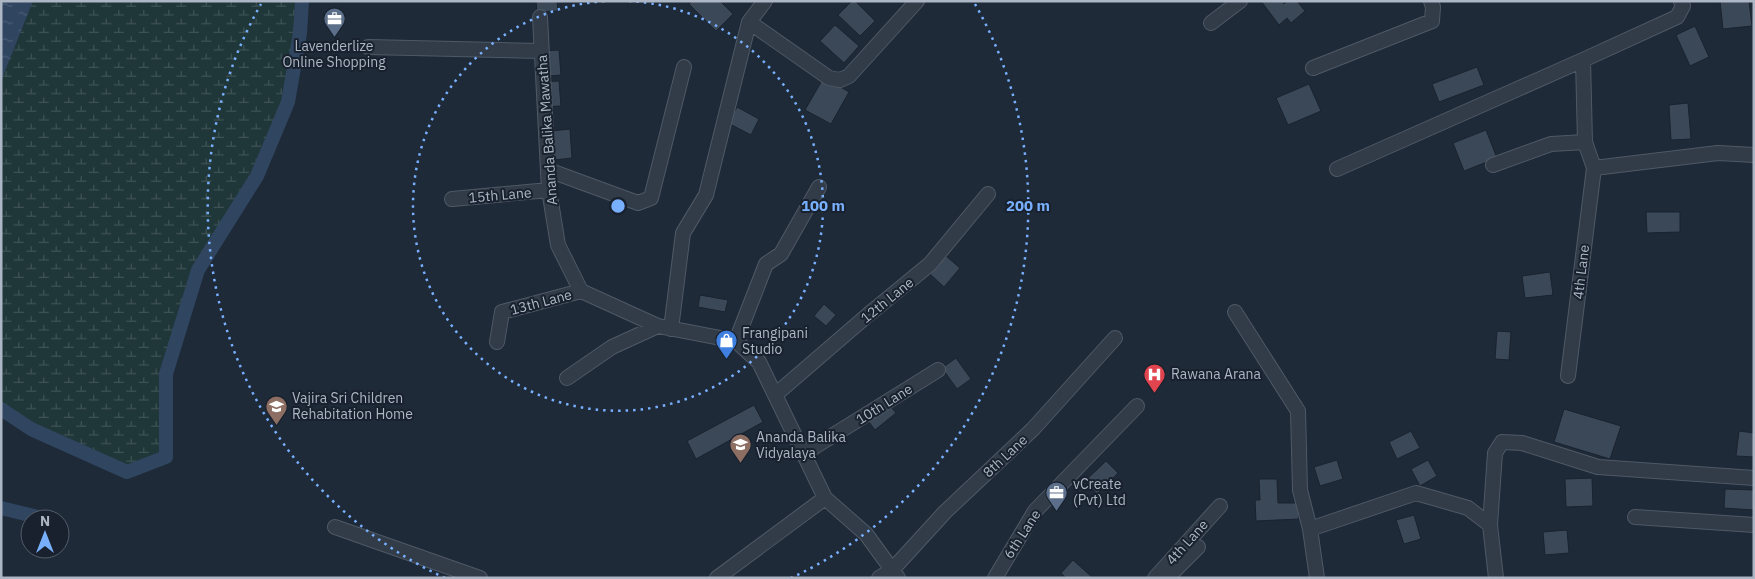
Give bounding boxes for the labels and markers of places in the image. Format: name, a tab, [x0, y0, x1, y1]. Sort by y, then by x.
office icon: Lavenderlize Online Shopping	[322, 6, 346, 37]
place label: Lavenderlize Online Shopping	[282, 37, 386, 71]
centre of rings	[609, 197, 627, 215]
place label: Frangipani Studio	[742, 324, 808, 358]
shop icon: Frangipani Studio	[714, 329, 738, 360]
hospital icon: Rawana Arana	[1143, 362, 1167, 393]
place label: Rawana Arana	[1171, 365, 1262, 383]
place label: Vajira Sri Children Rehabitation Home	[292, 389, 413, 423]
school or university icon: Vajira Sri Children Rehabitation Home	[264, 394, 288, 425]
place label: Ananda Balika Vidyalaya	[756, 428, 846, 462]
school or university icon: Ananda Balika Vidyalaya	[728, 433, 752, 464]
place label: vCreate (Pvt) Ltd	[1073, 475, 1126, 509]
office icon: vCreate (Pvt) Ltd	[1045, 480, 1069, 511]

